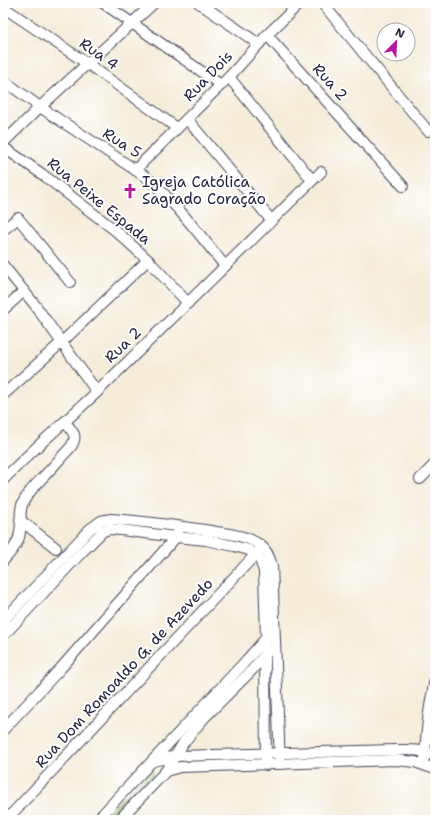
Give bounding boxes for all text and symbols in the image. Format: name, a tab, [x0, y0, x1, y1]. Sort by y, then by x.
north arrow	[376, 22, 416, 62]
text: N	[393, 25, 407, 42]
street label: Rua 4	[75, 33, 123, 75]
street label: Rua Dois	[179, 46, 237, 106]
street label: Rua 2	[308, 59, 352, 105]
street label: Rua 5	[99, 123, 145, 163]
street label: Rua Peixe Espada	[43, 153, 155, 249]
place label: Igreja Católica Sagrado Coração	[142, 172, 266, 209]
church icon: Igreja Católica Sagrado Coração	[121, 182, 139, 200]
street label: Rua 2	[100, 323, 146, 367]
street label: Rua Dom Romoaldo G. de Azevedo	[31, 574, 217, 772]

